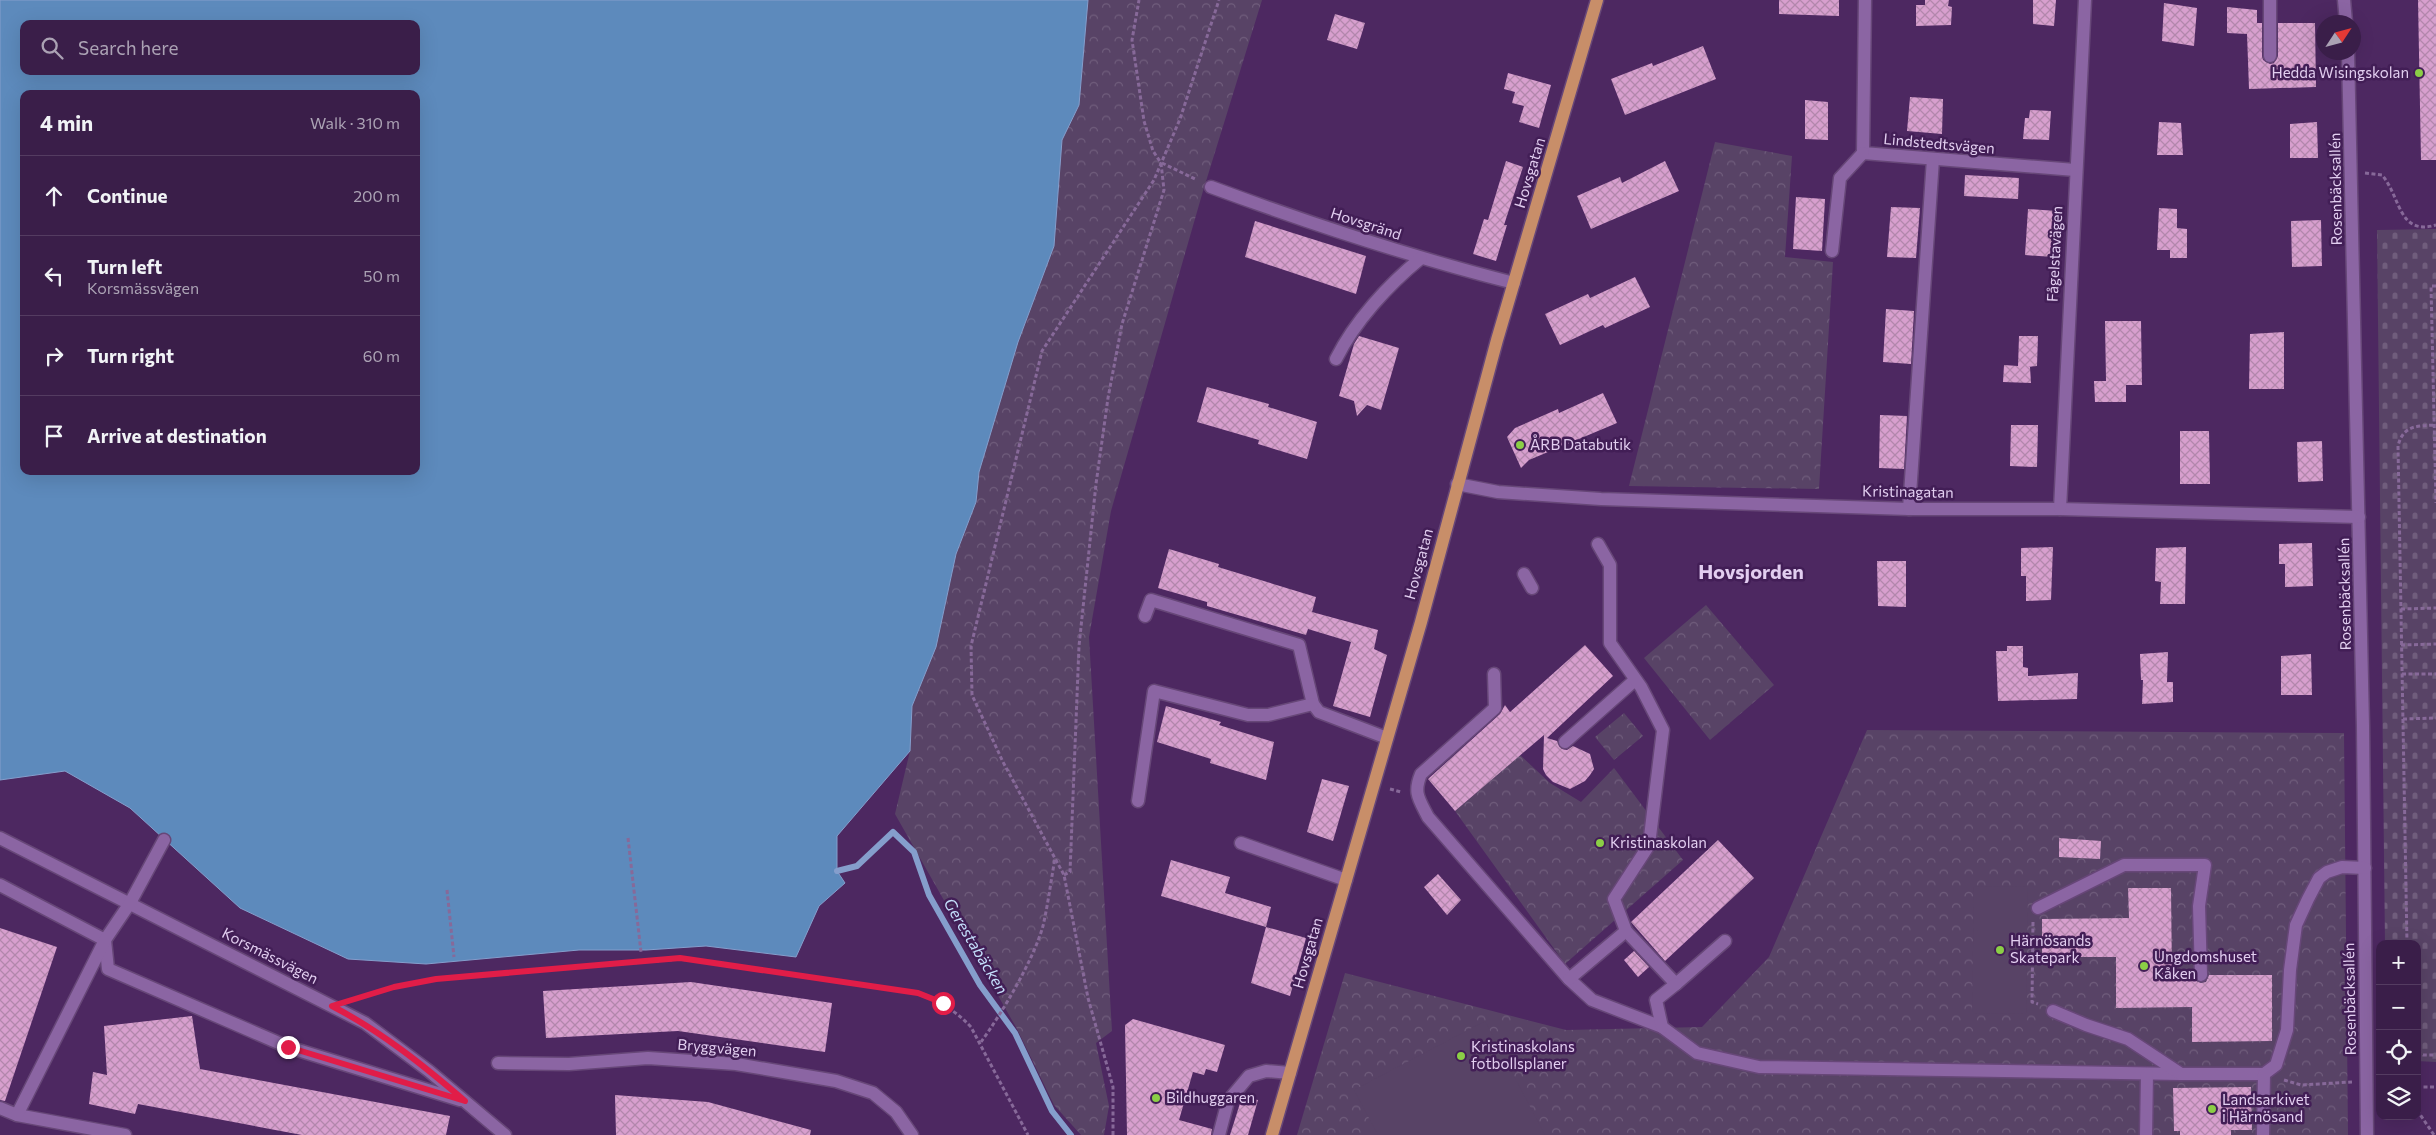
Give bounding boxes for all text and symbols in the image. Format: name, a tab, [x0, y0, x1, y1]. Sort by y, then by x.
north arrow	[2316, 15, 2361, 60]
search box	[20, 20, 420, 75]
icon: search	[38, 34, 66, 62]
text: Search here	[78, 36, 178, 59]
place label: Hedda Wisingskolan	[2271, 63, 2409, 81]
marker: Hedda Wisingskolan	[2413, 67, 2425, 79]
text: 4 min	[40, 110, 93, 135]
text: Walk · 310 m	[310, 113, 400, 132]
street label: Lindstedtsvägen	[1883, 129, 1996, 157]
street label: Rosenbäcksallén	[2325, 133, 2345, 246]
street label: Hovsgatan	[1510, 135, 1548, 210]
icon: ahead	[40, 182, 68, 210]
text: Continue	[87, 184, 167, 207]
text: 200 m	[353, 186, 400, 205]
street label: Hovsgränd	[1329, 203, 1404, 243]
street label: Fågelstavägen	[2042, 205, 2066, 302]
text: Turn left	[87, 255, 162, 278]
icon: left	[40, 262, 68, 290]
text: 50 m	[363, 266, 400, 285]
text: Korsmässvägen	[87, 278, 199, 297]
icon: right	[40, 342, 68, 370]
text: Turn right	[87, 344, 174, 367]
text: 60 m	[363, 346, 400, 365]
icon: arrive	[40, 422, 68, 450]
text: Arrive at destination	[87, 424, 267, 447]
place label: ÅRB Databutik	[1530, 434, 1631, 453]
marker: ÅRB Databutik	[1514, 439, 1526, 451]
street label: Kristinagatan	[1862, 481, 1954, 501]
street label: Hovsgatan	[1400, 526, 1436, 601]
street label: Rosenbäcksallén	[2334, 538, 2354, 651]
district label: Hovsjorden	[1698, 559, 1804, 583]
place label: Kristinaskolan	[1610, 833, 1707, 851]
marker: Kristinaskolan	[1594, 837, 1606, 849]
water label: Gerestabäcken	[940, 894, 1013, 997]
street label: Hovsgatan	[1288, 915, 1326, 990]
street label: Korsmässvägen	[219, 923, 321, 987]
place label: Härnösands Skatepark	[2010, 931, 2091, 966]
map controls	[2376, 940, 2421, 1120]
button: +	[2376, 940, 2421, 985]
street label: Rosenbäcksallén	[2339, 943, 2359, 1056]
marker: Härnösands Skatepark	[1994, 944, 2006, 956]
place label: Ungdomshuset Kåken	[2154, 947, 2257, 982]
marker: Ungdomshuset Kåken	[2138, 960, 2150, 972]
button: −	[2376, 985, 2421, 1030]
route start	[932, 992, 955, 1015]
button: locate	[2376, 1030, 2421, 1075]
street label: Bryggvägen	[677, 1035, 757, 1059]
route end	[277, 1036, 300, 1059]
place label: Kristinaskolans fotbollsplaner	[1471, 1037, 1575, 1072]
marker: Kristinaskolans fotbollsplaner	[1455, 1050, 1467, 1062]
button: layers	[2376, 1075, 2421, 1120]
place label: Bildhuggaren	[1166, 1088, 1255, 1106]
place label: Landsarkivet i Härnösand	[2222, 1090, 2310, 1125]
marker: Bildhuggaren	[1150, 1092, 1162, 1104]
marker: Landsarkivet i Härnösand	[2206, 1103, 2218, 1115]

